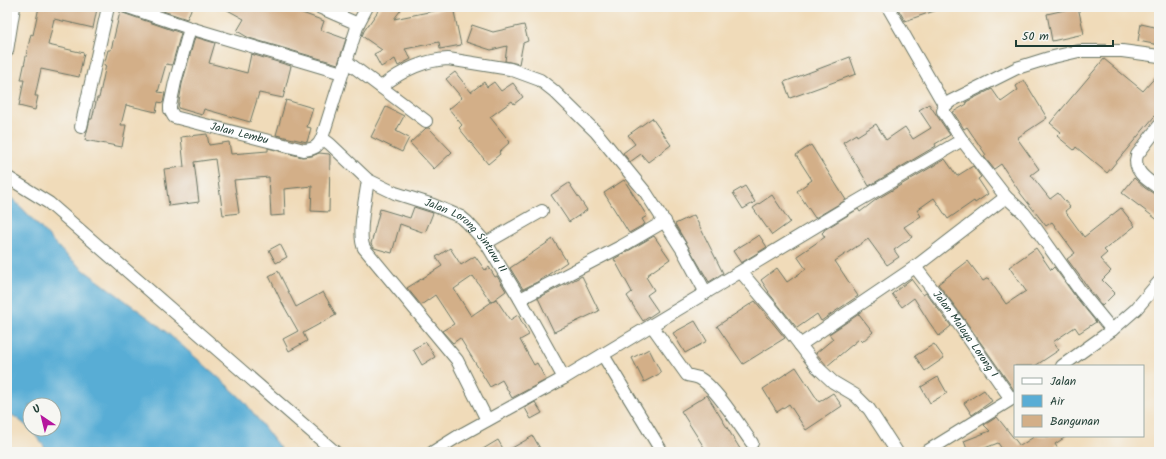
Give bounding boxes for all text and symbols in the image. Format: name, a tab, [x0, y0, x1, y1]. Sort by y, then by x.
scale bar	[1016, 22, 1113, 48]
text: 50 m	[1022, 27, 1049, 46]
street label: Jalan Lembu	[208, 118, 271, 150]
street label: Jalan Lorong Sintuvu II	[422, 194, 511, 276]
street label: Jalan Malaya Lorong I	[928, 287, 1003, 382]
legend	[1014, 365, 1144, 437]
text: Jalan	[1050, 372, 1076, 391]
text: Air	[1050, 392, 1065, 411]
north arrow	[22, 397, 62, 437]
text: U	[29, 400, 45, 419]
text: Bangunan	[1050, 412, 1100, 431]

